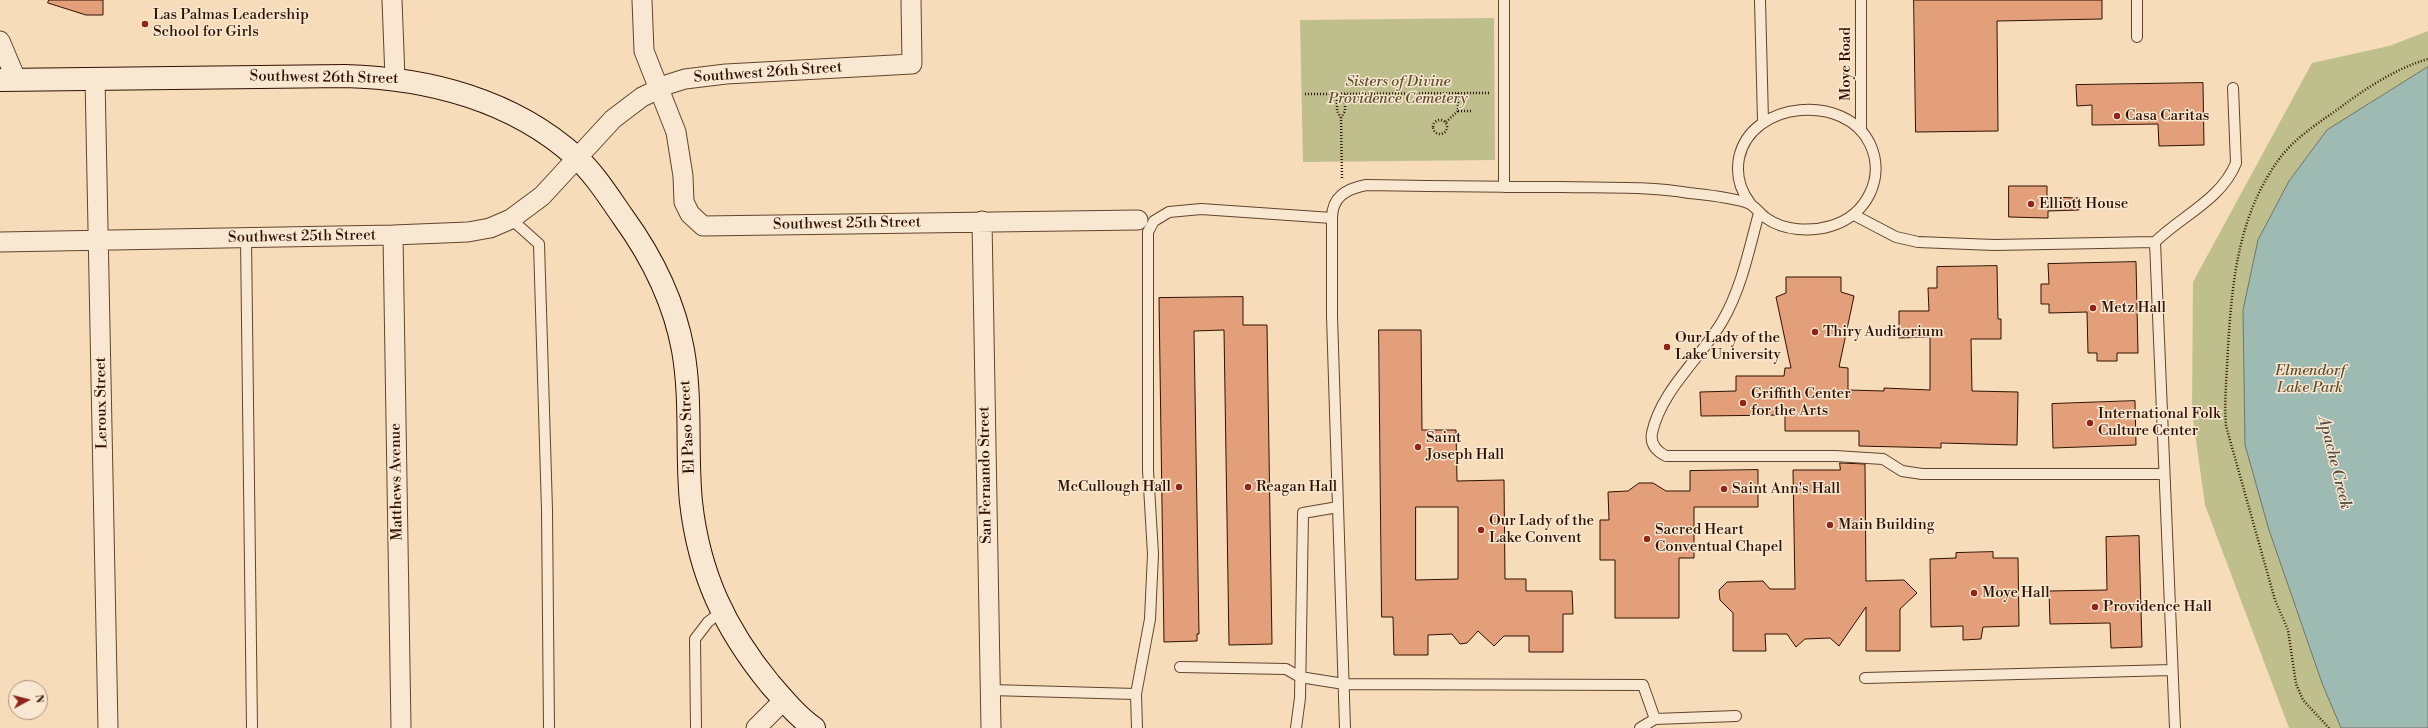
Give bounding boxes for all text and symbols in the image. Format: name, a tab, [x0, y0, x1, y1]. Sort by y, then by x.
place label: Las Palmas Leadership School for Girls	[153, 6, 309, 41]
marker: Las Palmas Leadership School for Girls	[140, 19, 150, 29]
street label: Moye Road	[1837, 27, 1855, 101]
street label: Southwest 26th Street	[693, 59, 843, 87]
street label: Southwest 26th Street	[249, 68, 399, 88]
park label: Sisters of Divine Providence Cemetery	[1328, 73, 1468, 108]
place label: Casa Caritas	[2125, 107, 2209, 125]
marker: Casa Caritas	[2112, 111, 2122, 121]
place label: Elliott House	[2039, 195, 2128, 213]
marker: Elliott House	[2026, 199, 2036, 209]
street label: Southwest 25th Street	[773, 214, 921, 234]
street label: Southwest 25th Street	[228, 227, 376, 247]
place label: Metz Hall	[2101, 299, 2166, 317]
marker: Metz Hall	[2088, 303, 2098, 313]
place label: Thiry Auditorium	[1823, 323, 1944, 341]
marker: Thiry Auditorium	[1810, 327, 1820, 337]
place label: Our Lady of the Lake University	[1675, 329, 1781, 364]
marker: Our Lady of the Lake University	[1662, 342, 1672, 352]
street label: Leroux Street	[92, 357, 112, 449]
park label: Elmendorf Lake Park	[2275, 362, 2345, 397]
street label: El Paso Street	[677, 380, 699, 474]
place label: Griffith Center for the Arts	[1751, 385, 1851, 420]
marker: Griffith Center for the Arts	[1738, 398, 1748, 408]
place label: International Folk Culture Center	[2098, 405, 2221, 440]
street label: San Fernando Street	[976, 406, 996, 544]
water label: Apache Creek	[2313, 415, 2355, 511]
marker: International Folk Culture Center	[2085, 418, 2095, 428]
street label: Matthews Avenue	[387, 423, 407, 541]
place label: Saint Joseph Hall	[1426, 429, 1504, 464]
marker: Saint Joseph Hall	[1413, 442, 1423, 452]
place label: McCullough Hall	[1057, 478, 1171, 496]
place label: Reagan Hall	[1256, 478, 1337, 496]
place label: Saint Ann's Hall	[1732, 480, 1840, 498]
marker: McCullough Hall	[1174, 482, 1184, 492]
marker: Reagan Hall	[1243, 482, 1253, 492]
marker: Saint Ann's Hall	[1719, 484, 1729, 494]
place label: Our Lady of the Lake Convent	[1489, 512, 1594, 547]
place label: Main Building	[1838, 516, 1934, 534]
marker: Main Building	[1825, 520, 1835, 530]
place label: Sacred Heart Conventual Chapel	[1655, 521, 1783, 556]
marker: Our Lady of the Lake Convent	[1476, 525, 1486, 535]
marker: Sacred Heart Conventual Chapel	[1642, 534, 1652, 544]
place label: Moye Hall	[1982, 584, 2050, 602]
marker: Moye Hall	[1969, 588, 1979, 598]
place label: Providence Hall	[2103, 598, 2212, 616]
marker: Providence Hall	[2090, 602, 2100, 612]
north arrow	[8, 680, 48, 720]
text: N	[31, 693, 46, 704]

